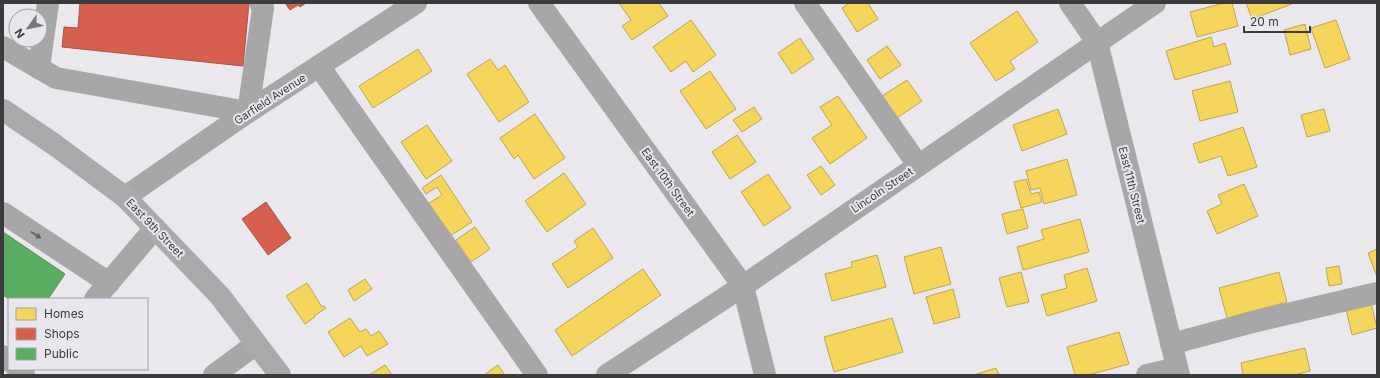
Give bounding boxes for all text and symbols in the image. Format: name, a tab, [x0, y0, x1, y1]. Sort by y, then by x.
north arrow	[8, 8, 48, 48]
scale bar	[1244, 8, 1310, 34]
text: 20 m	[1250, 14, 1279, 29]
text: N	[11, 26, 28, 41]
street label: Garfield Avenue	[231, 71, 309, 127]
street label: East 10th Street	[638, 145, 698, 219]
street label: East 11th Street	[1116, 145, 1148, 225]
street label: Lincoln Street	[848, 164, 916, 216]
street label: East 9th Street	[123, 196, 187, 261]
one-way arrow	[30, 231, 41, 238]
legend	[8, 298, 148, 370]
text: Homes	[44, 306, 84, 321]
text: Shops	[44, 326, 80, 341]
text: Public	[44, 346, 79, 361]

